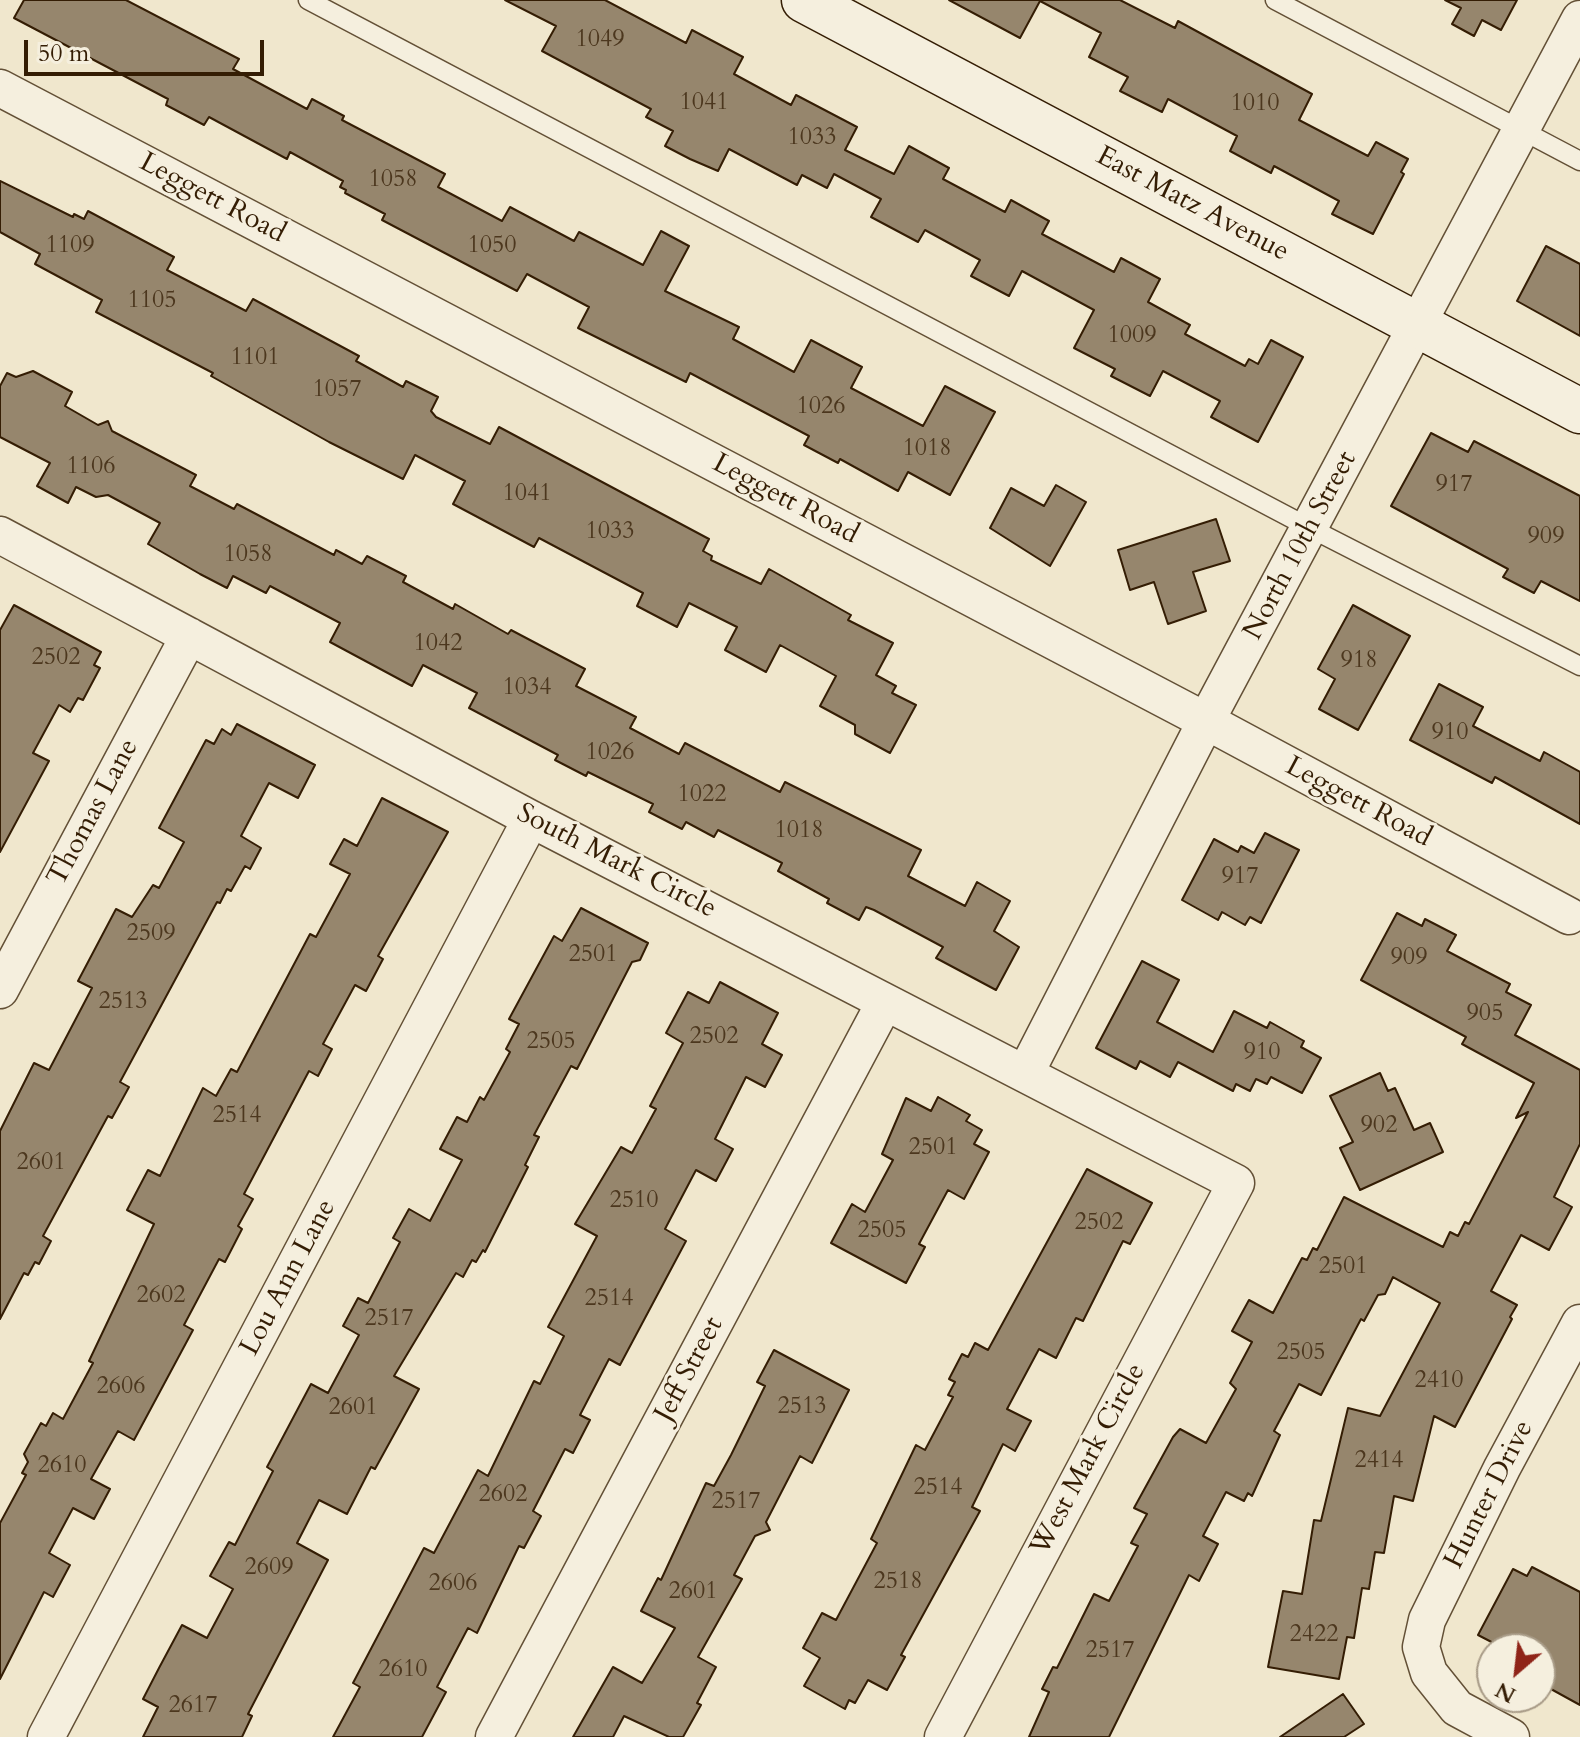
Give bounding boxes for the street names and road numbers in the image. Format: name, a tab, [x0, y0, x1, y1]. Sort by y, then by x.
street label: East Matz Avenue	[1090, 140, 1294, 270]
street label: Leggett Road	[133, 146, 291, 252]
street label: North 10th Street	[1237, 446, 1365, 646]
street label: Leggett Road	[706, 447, 864, 553]
street label: Thomas Lane	[41, 734, 147, 892]
street label: Leggett Road	[1279, 750, 1437, 856]
street label: South Mark Circle	[511, 797, 721, 927]
street label: Lou Ann Lane	[234, 1194, 344, 1362]
street label: Jeff Street	[648, 1312, 732, 1428]
street label: West Mark Circle	[1024, 1358, 1154, 1562]
street label: Hunter Drive	[1438, 1415, 1542, 1575]

